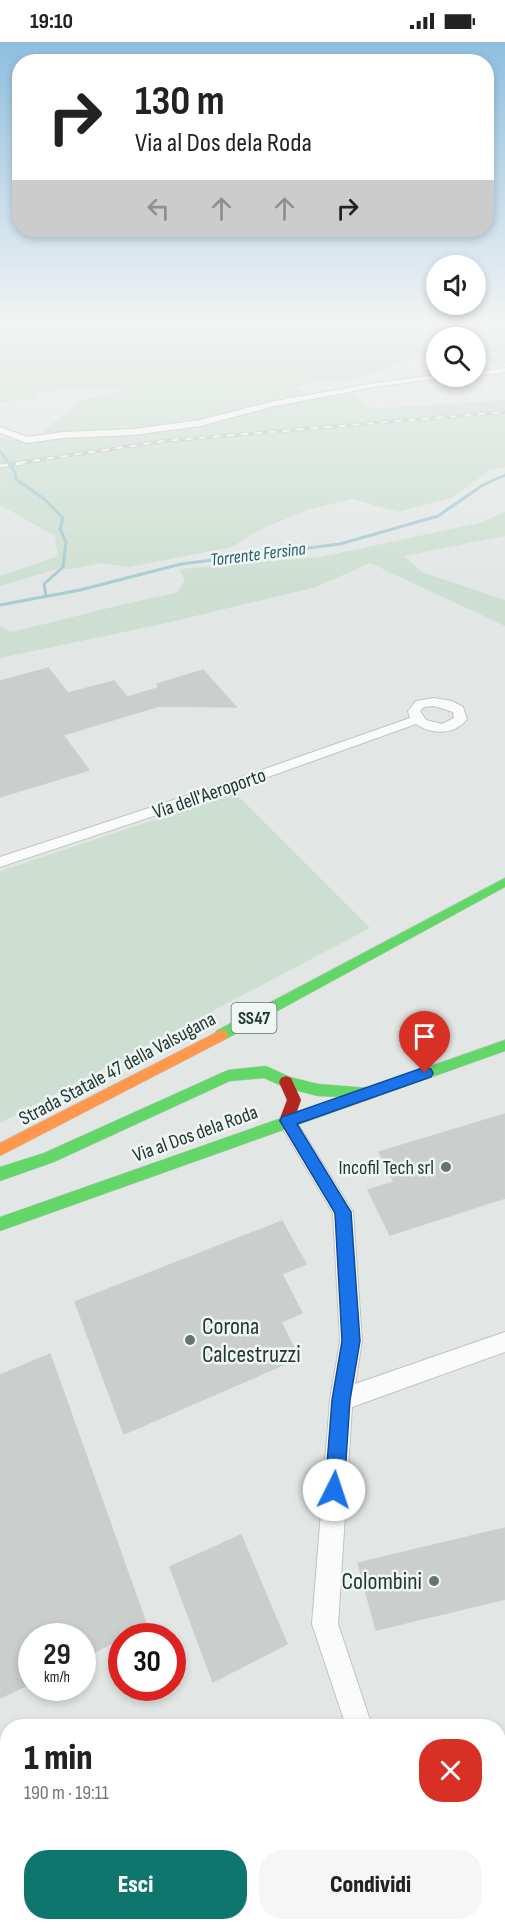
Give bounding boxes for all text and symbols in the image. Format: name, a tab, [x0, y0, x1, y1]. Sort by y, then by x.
text: 19:10	[30, 8, 73, 35]
text: 130 m	[135, 76, 225, 127]
icon: right	[36, 78, 114, 156]
text: Via al Dos dela Roda	[135, 127, 312, 159]
icon: left	[142, 192, 175, 225]
icon: ahead	[205, 192, 238, 225]
icon: ahead	[268, 192, 301, 225]
icon: right	[331, 192, 364, 225]
map controls	[426, 255, 486, 387]
button: sound	[426, 255, 486, 315]
button: search	[426, 327, 486, 387]
water label: Torrente Fersina	[209, 538, 308, 571]
street label: Via dell'Aeroporto	[150, 763, 269, 824]
road number: SS47	[232, 1003, 276, 1033]
street label: Strada Statale 47 della Valsugana	[15, 1007, 220, 1131]
pin	[399, 1011, 450, 1073]
icon: arrive	[408, 1020, 441, 1053]
street label: Via al Dos dela Roda	[130, 1100, 261, 1168]
place label: Incofil Tech srl	[338, 1156, 434, 1180]
marker: Incofil Tech srl	[439, 1160, 453, 1174]
place label: Corona Calcestruzzi	[202, 1312, 301, 1369]
marker: Corona Calcestruzzi	[183, 1333, 197, 1347]
position arrow	[302, 1458, 366, 1522]
place label: Colombini	[342, 1567, 422, 1596]
marker: Colombini	[427, 1574, 441, 1588]
speed limit sign: 30	[108, 1623, 186, 1701]
text: 29	[43, 1637, 71, 1673]
text: km/h	[44, 1668, 70, 1687]
text: 1 min	[24, 1737, 92, 1780]
button: close	[419, 1739, 482, 1802]
text: 190 m · 19:11	[24, 1781, 109, 1805]
button: Esci	[24, 1850, 247, 1919]
button: Condividi	[259, 1850, 482, 1919]

